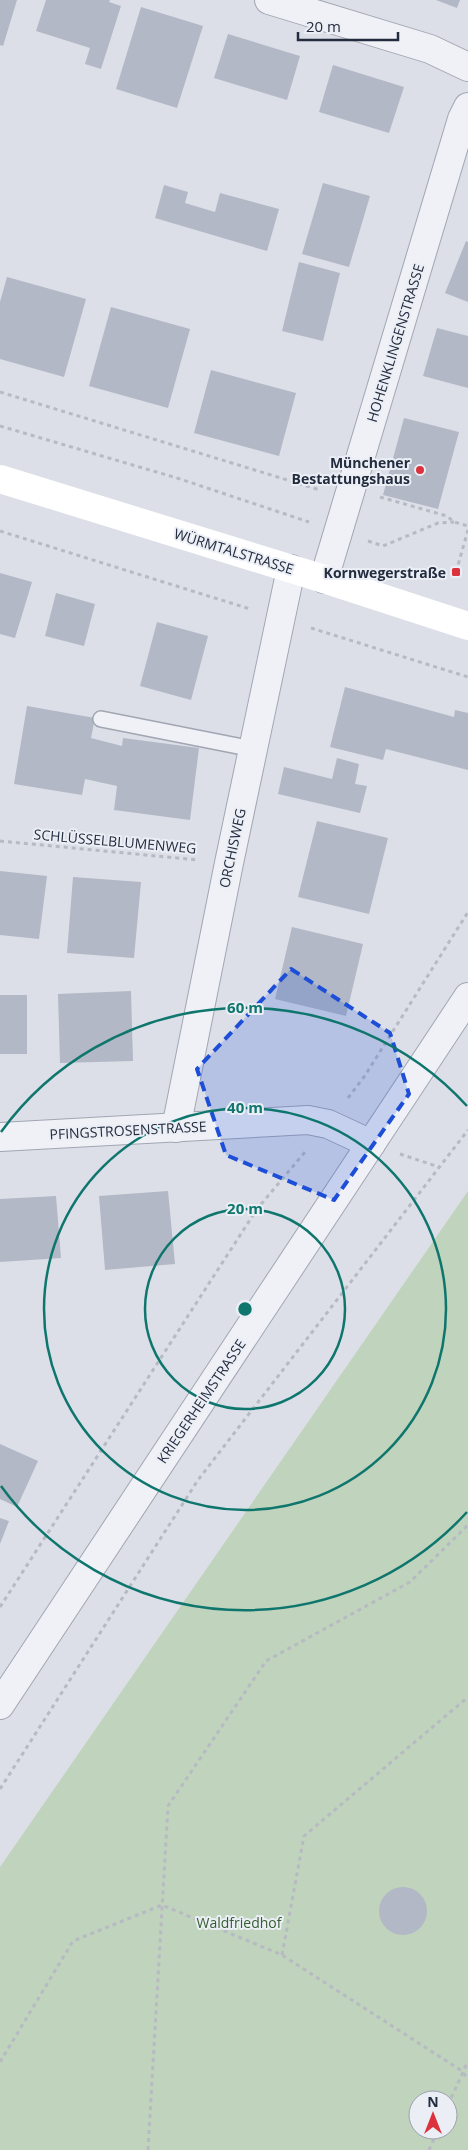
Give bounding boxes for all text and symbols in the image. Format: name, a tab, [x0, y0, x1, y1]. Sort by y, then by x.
scale bar	[298, 10, 398, 42]
text: 20 m	[306, 16, 341, 36]
street label: HOHENKLINGENSTRASSE	[362, 261, 428, 425]
place label: Münchener Bestattungshaus	[292, 453, 411, 488]
marker: Münchener Bestattungshaus	[414, 464, 426, 476]
street label: WÜRMTALSTRASSE	[172, 524, 296, 578]
place label: Kornwegerstraße	[324, 563, 446, 582]
marker: Kornwegerstraße	[450, 566, 462, 578]
street label: ORCHISWEG	[214, 806, 250, 890]
street label: SCHLÜSSELBLUMENWEG	[33, 824, 197, 858]
text: 60 m	[227, 997, 263, 1017]
text: 40 m	[227, 1097, 263, 1117]
street label: PFINGSTROSENSTRASSE	[49, 1116, 207, 1144]
text: 20 m	[227, 1198, 263, 1218]
centre of rings	[236, 1300, 254, 1318]
street label: KRIEGERHEIMSTRASSE	[152, 1335, 250, 1467]
park label: Waldfriedhof	[197, 1913, 283, 1932]
north arrow	[408, 2090, 458, 2140]
text: N	[427, 2092, 439, 2111]

